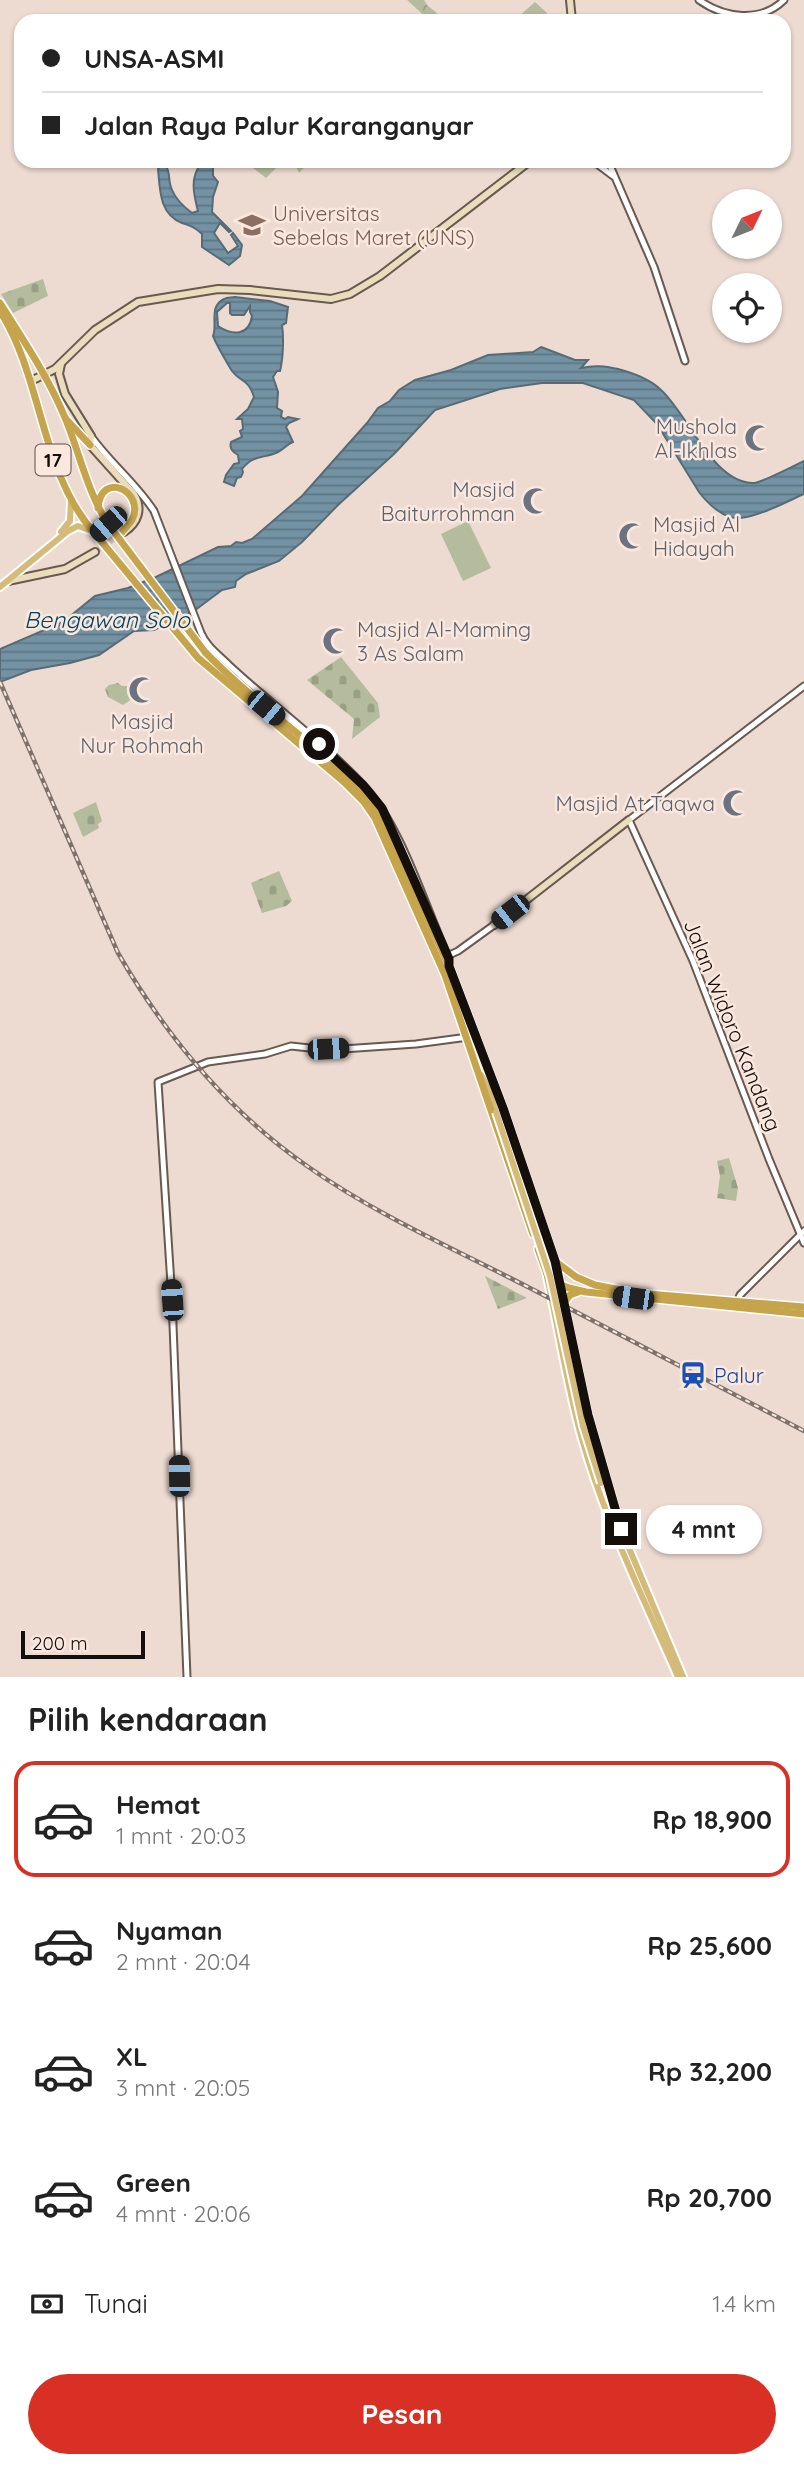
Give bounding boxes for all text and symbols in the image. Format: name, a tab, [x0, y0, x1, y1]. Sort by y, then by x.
text: UNSA-ASMI	[84, 42, 224, 75]
text: Jalan Raya Palur Karanganyar	[84, 109, 474, 142]
north arrow	[712, 189, 782, 259]
map controls	[712, 189, 782, 343]
place label: Universitas Sebelas Maret (UNS)	[273, 200, 475, 250]
school or university icon: Universitas Sebelas Maret (UNS)	[237, 210, 267, 240]
button: locate	[712, 273, 782, 343]
place label: Mushola Al-Ikhlas	[655, 413, 737, 463]
mosque icon: Mushola Al-Ikhlas	[743, 423, 773, 453]
road number: 17	[36, 444, 70, 475]
place label: Masjid Baiturrohman	[381, 476, 515, 526]
mosque icon: Masjid Baiturrohman	[521, 486, 551, 516]
car	[86, 502, 131, 546]
place label: Masjid Al Hidayah	[653, 511, 740, 561]
mosque icon: Masjid Al Hidayah	[617, 521, 647, 551]
water label: Bengawan Solo	[24, 605, 191, 634]
place label: Masjid Al-Maming 3 As Salam	[357, 616, 531, 666]
mosque icon: Masjid Al-Maming 3 As Salam	[321, 626, 351, 656]
mosque icon: Masjid Nur Rohmah	[127, 675, 157, 705]
car	[244, 686, 289, 730]
place label: Masjid Nur Rohmah	[80, 708, 204, 758]
route start	[303, 728, 335, 760]
mosque icon: Masjid At Taqwa	[721, 788, 751, 818]
place label: Masjid At Taqwa	[555, 790, 715, 816]
car	[487, 891, 534, 933]
street label: Jalan Widoro Kandang	[679, 915, 787, 1135]
car	[307, 1037, 350, 1061]
car	[161, 1278, 184, 1322]
car	[611, 1285, 656, 1311]
station icon: Palur	[678, 1360, 708, 1390]
place label: Palur	[714, 1362, 764, 1388]
car	[169, 1455, 190, 1497]
callout: 4 mnt	[646, 1504, 761, 1554]
route end	[605, 1513, 637, 1545]
text: 4 mnt	[672, 1515, 736, 1544]
scale bar	[21, 1628, 145, 1660]
text: 200 m	[32, 1631, 88, 1655]
text: Pilih kendaraan	[28, 1699, 268, 1739]
icon: car	[32, 1788, 95, 1851]
text: Hemat	[116, 1788, 201, 1821]
text: Rp 18,900	[652, 1803, 772, 1836]
text: 1 mnt · 20:03	[116, 1821, 246, 1850]
icon: car	[32, 1914, 95, 1977]
text: Nyaman	[116, 1914, 223, 1947]
text: Rp 25,600	[647, 1929, 772, 1962]
text: 2 mnt · 20:04	[116, 1947, 251, 1976]
icon: car	[32, 2040, 95, 2103]
text: XL	[116, 2040, 148, 2073]
text: Rp 32,200	[648, 2055, 772, 2088]
text: 3 mnt · 20:05	[116, 2073, 250, 2102]
icon: car	[32, 2166, 95, 2229]
text: Green	[116, 2166, 191, 2199]
text: Rp 20,700	[646, 2181, 772, 2214]
text: 4 mnt · 20:06	[116, 2199, 250, 2228]
icon: cash	[28, 2285, 66, 2323]
text: Tunai	[84, 2287, 148, 2320]
text: 1.4 km	[712, 2289, 776, 2318]
button: Pesan	[28, 2374, 776, 2454]

